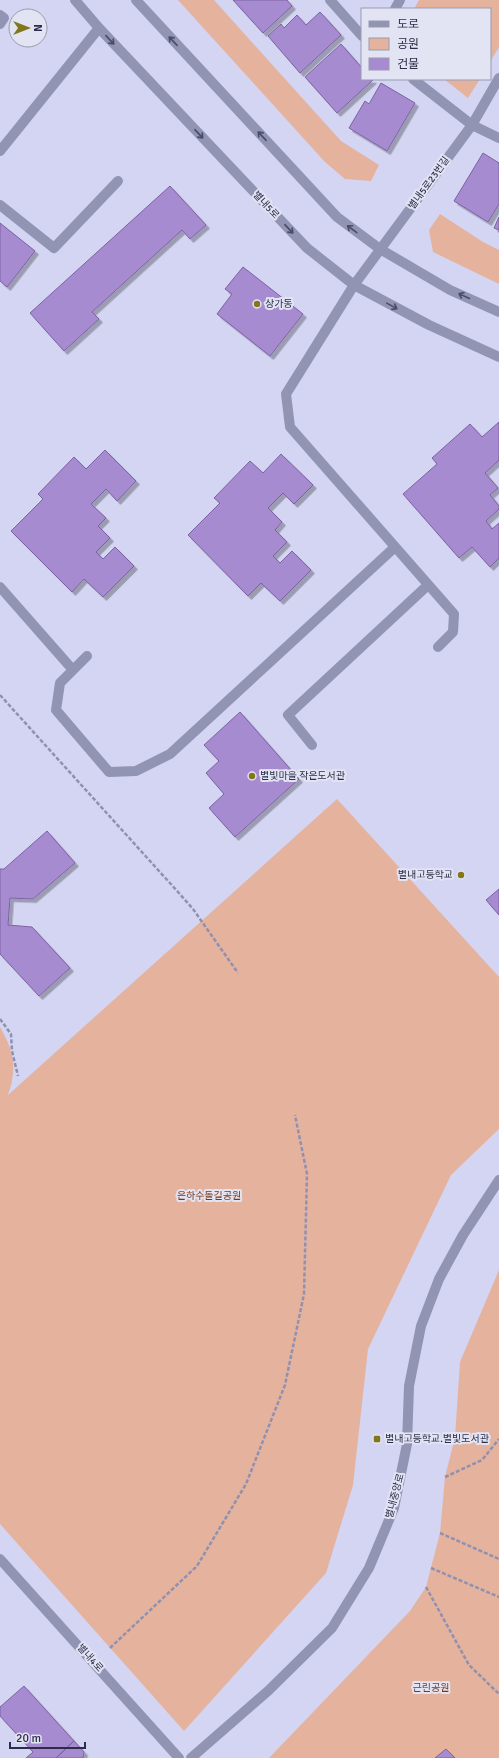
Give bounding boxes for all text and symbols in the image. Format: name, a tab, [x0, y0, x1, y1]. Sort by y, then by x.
north arrow	[8, 8, 48, 48]
legend	[361, 8, 491, 80]
text: 도로	[397, 17, 419, 32]
text: N	[31, 24, 44, 32]
one-way arrow	[105, 35, 115, 45]
one-way arrow	[169, 36, 178, 46]
text: 공원	[397, 37, 419, 52]
text: 건물	[397, 57, 419, 72]
one-way arrow	[194, 129, 204, 139]
one-way arrow	[258, 132, 267, 142]
street label: 별내5로23번길	[406, 154, 452, 212]
street label: 별내5로	[250, 189, 282, 221]
one-way arrow	[284, 224, 293, 234]
one-way arrow	[347, 225, 358, 233]
one-way arrow	[458, 292, 470, 299]
place label: 상가동	[265, 298, 293, 310]
marker: 상가동	[252, 299, 262, 309]
one-way arrow	[386, 302, 398, 310]
place label: 별빛마을 작은도서관	[260, 770, 346, 782]
marker: 별빛마을 작은도서관	[247, 771, 257, 781]
place label: 별내고등학교	[398, 869, 453, 881]
marker: 별내고등학교	[456, 870, 466, 880]
park label: 은하수돌길공원	[177, 1190, 241, 1202]
place label: 별내고등학교.별빛도서관	[385, 1433, 490, 1445]
marker: 별내고등학교.별빛도서관	[372, 1434, 382, 1444]
street label: 별내중앙로	[383, 1472, 407, 1520]
street label: 별내4로	[74, 1642, 106, 1674]
park label: 근린공원	[413, 1682, 449, 1694]
scale bar	[10, 1724, 85, 1750]
text: 20 m	[16, 1731, 41, 1746]

